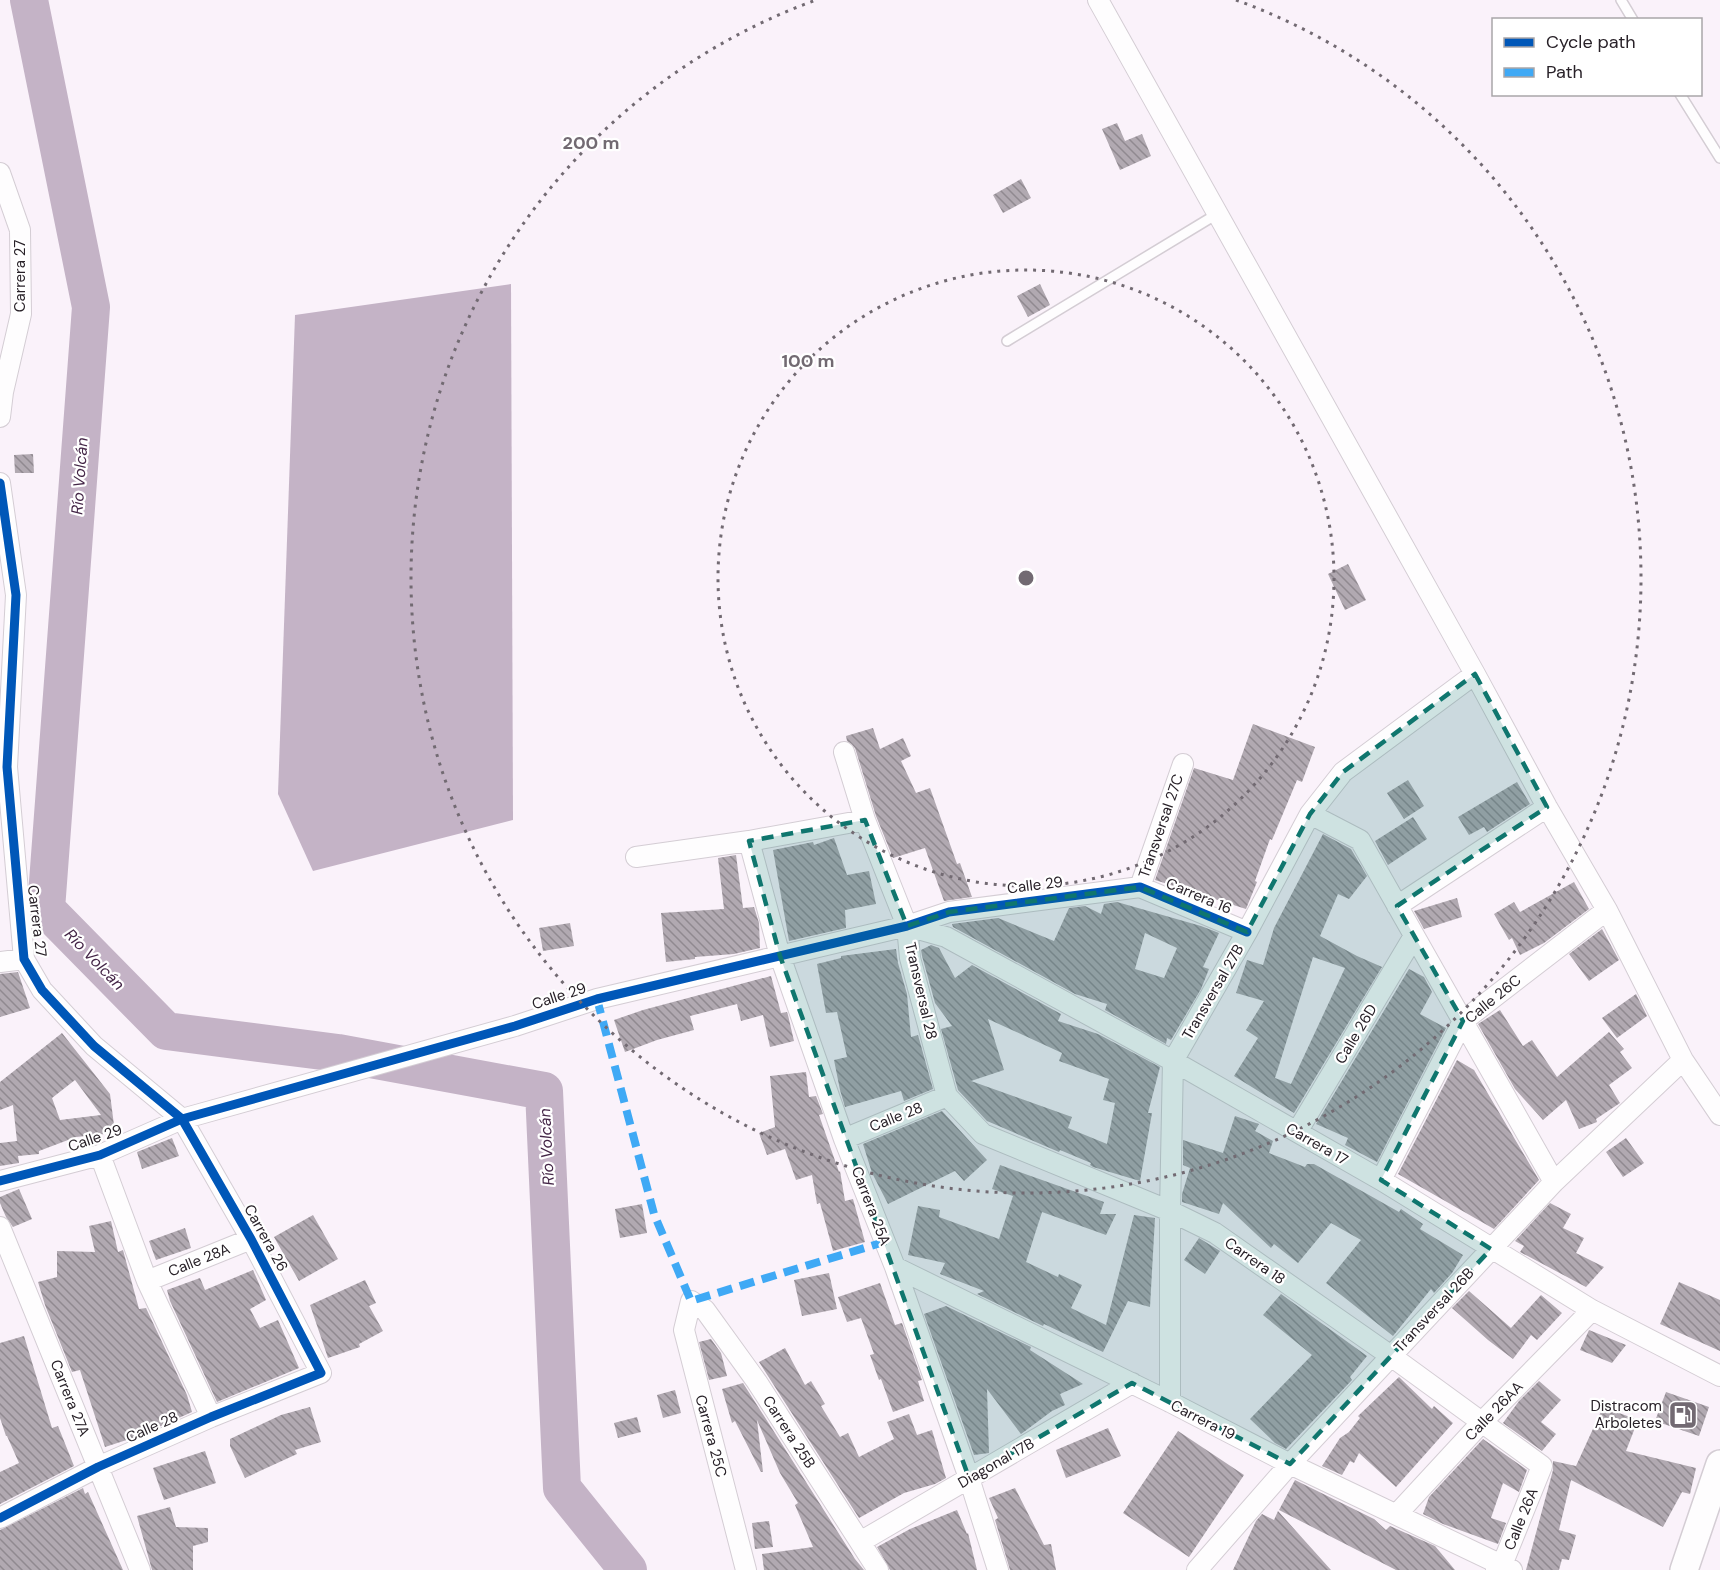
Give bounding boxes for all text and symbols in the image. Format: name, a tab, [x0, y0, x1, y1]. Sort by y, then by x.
legend	[1492, 18, 1702, 96]
text: Cycle path	[1546, 30, 1636, 54]
text: Path	[1546, 60, 1583, 84]
text: 200 m	[563, 131, 619, 155]
street label: Carrera 27	[10, 240, 30, 312]
text: 100 m	[781, 349, 835, 373]
water label: Río Volcán	[66, 437, 93, 515]
centre of rings	[1016, 568, 1036, 588]
street label: Transversal 27C	[1134, 771, 1188, 881]
street label: Calle 29	[1006, 872, 1064, 898]
street label: Carrera 16	[1163, 873, 1235, 919]
street label: Carrera 27	[23, 884, 51, 958]
water label: Río Volcán	[60, 924, 129, 994]
street label: Transversal 28	[900, 940, 942, 1042]
street label: Transversal 27B	[1178, 941, 1248, 1043]
street label: Calle 26C	[1461, 970, 1525, 1028]
street label: Calle 29	[529, 978, 589, 1014]
street label: Calle 26D	[1330, 1000, 1382, 1068]
street label: Calle 28	[866, 1097, 926, 1137]
water label: Río Volcán	[534, 1108, 559, 1186]
street label: Carrera 17	[1282, 1118, 1352, 1170]
street label: Calle 29	[65, 1119, 125, 1157]
street label: Carrera 25A	[847, 1164, 895, 1248]
street label: Carrera 26	[239, 1201, 293, 1275]
street label: Carrera 18	[1221, 1233, 1289, 1289]
street label: Calle 28A	[165, 1239, 233, 1281]
street label: Transversal 26B	[1390, 1263, 1478, 1357]
street label: Carrera 27A	[46, 1357, 94, 1439]
street label: Calle 26AA	[1461, 1377, 1527, 1445]
street label: Carrera 25B	[758, 1392, 820, 1472]
street label: Carrera 25C	[690, 1393, 732, 1480]
street label: Carrera 19	[1167, 1395, 1239, 1445]
place label: Distracom Arboletes	[1590, 1396, 1662, 1433]
fuel station icon: Distracom Arboletes	[1667, 1399, 1699, 1431]
street label: Calle 28	[123, 1407, 181, 1447]
street label: Diagonal 17B	[954, 1433, 1038, 1493]
street label: Calle 26A	[1499, 1485, 1543, 1553]

